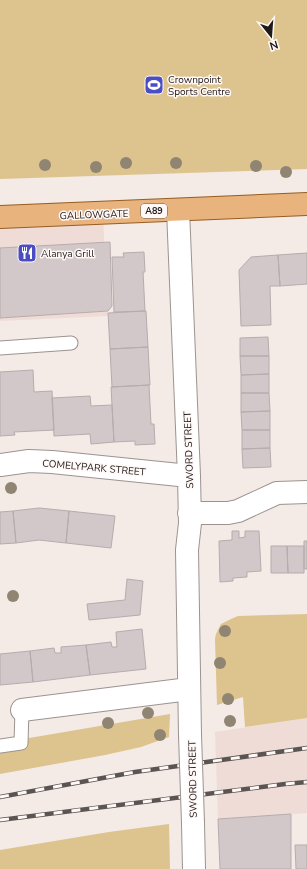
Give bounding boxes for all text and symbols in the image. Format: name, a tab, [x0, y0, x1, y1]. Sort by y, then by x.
north arrow	[251, 16, 291, 56]
text: N	[268, 37, 280, 53]
place label: Crownpoint Sports Centre	[168, 73, 230, 99]
sports icon: Crownpoint Sports Centre	[143, 74, 165, 96]
road number: A89	[141, 204, 167, 218]
street label: GALLOWGATE	[59, 207, 129, 223]
restaurant icon: Alanya Grill	[16, 242, 38, 264]
place label: Alanya Grill	[41, 247, 94, 261]
street label: SWORD STREET	[181, 411, 197, 489]
street label: COMELYPARK STREET	[42, 457, 146, 479]
street label: SWORD STREET	[185, 740, 201, 818]

